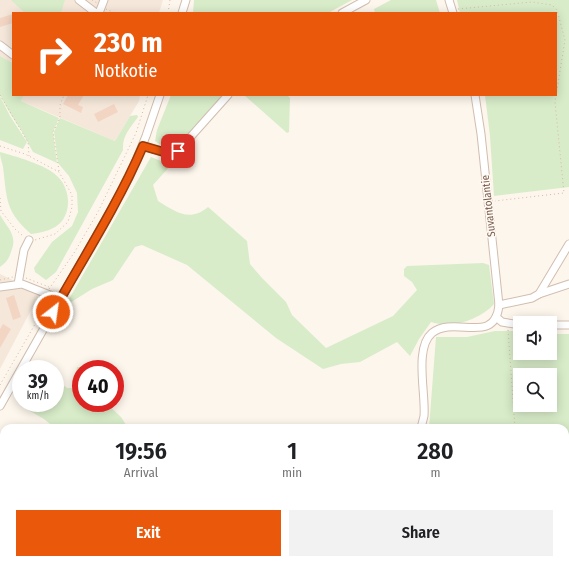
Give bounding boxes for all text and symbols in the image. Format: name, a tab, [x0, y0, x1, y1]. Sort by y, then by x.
text: 230 m	[94, 26, 163, 59]
icon: right	[28, 28, 80, 80]
text: Notkotie	[94, 60, 157, 82]
pin	[161, 134, 195, 168]
icon: arrive	[167, 140, 189, 162]
street label: Suvantolantie	[479, 174, 498, 238]
position arrow	[32, 291, 74, 333]
map controls	[513, 316, 557, 412]
button: sound	[513, 316, 557, 360]
speed limit sign: 40	[72, 360, 124, 412]
button: search	[513, 368, 557, 412]
text: 39	[28, 369, 48, 393]
text: km/h	[27, 390, 49, 402]
text: 19:56	[115, 437, 167, 465]
text: 1	[287, 437, 297, 465]
text: 280	[417, 437, 454, 465]
text: Arrival	[124, 465, 158, 480]
text: min	[282, 465, 302, 480]
text: m	[431, 465, 441, 480]
button: Exit	[16, 510, 281, 556]
button: Share	[289, 510, 553, 556]

